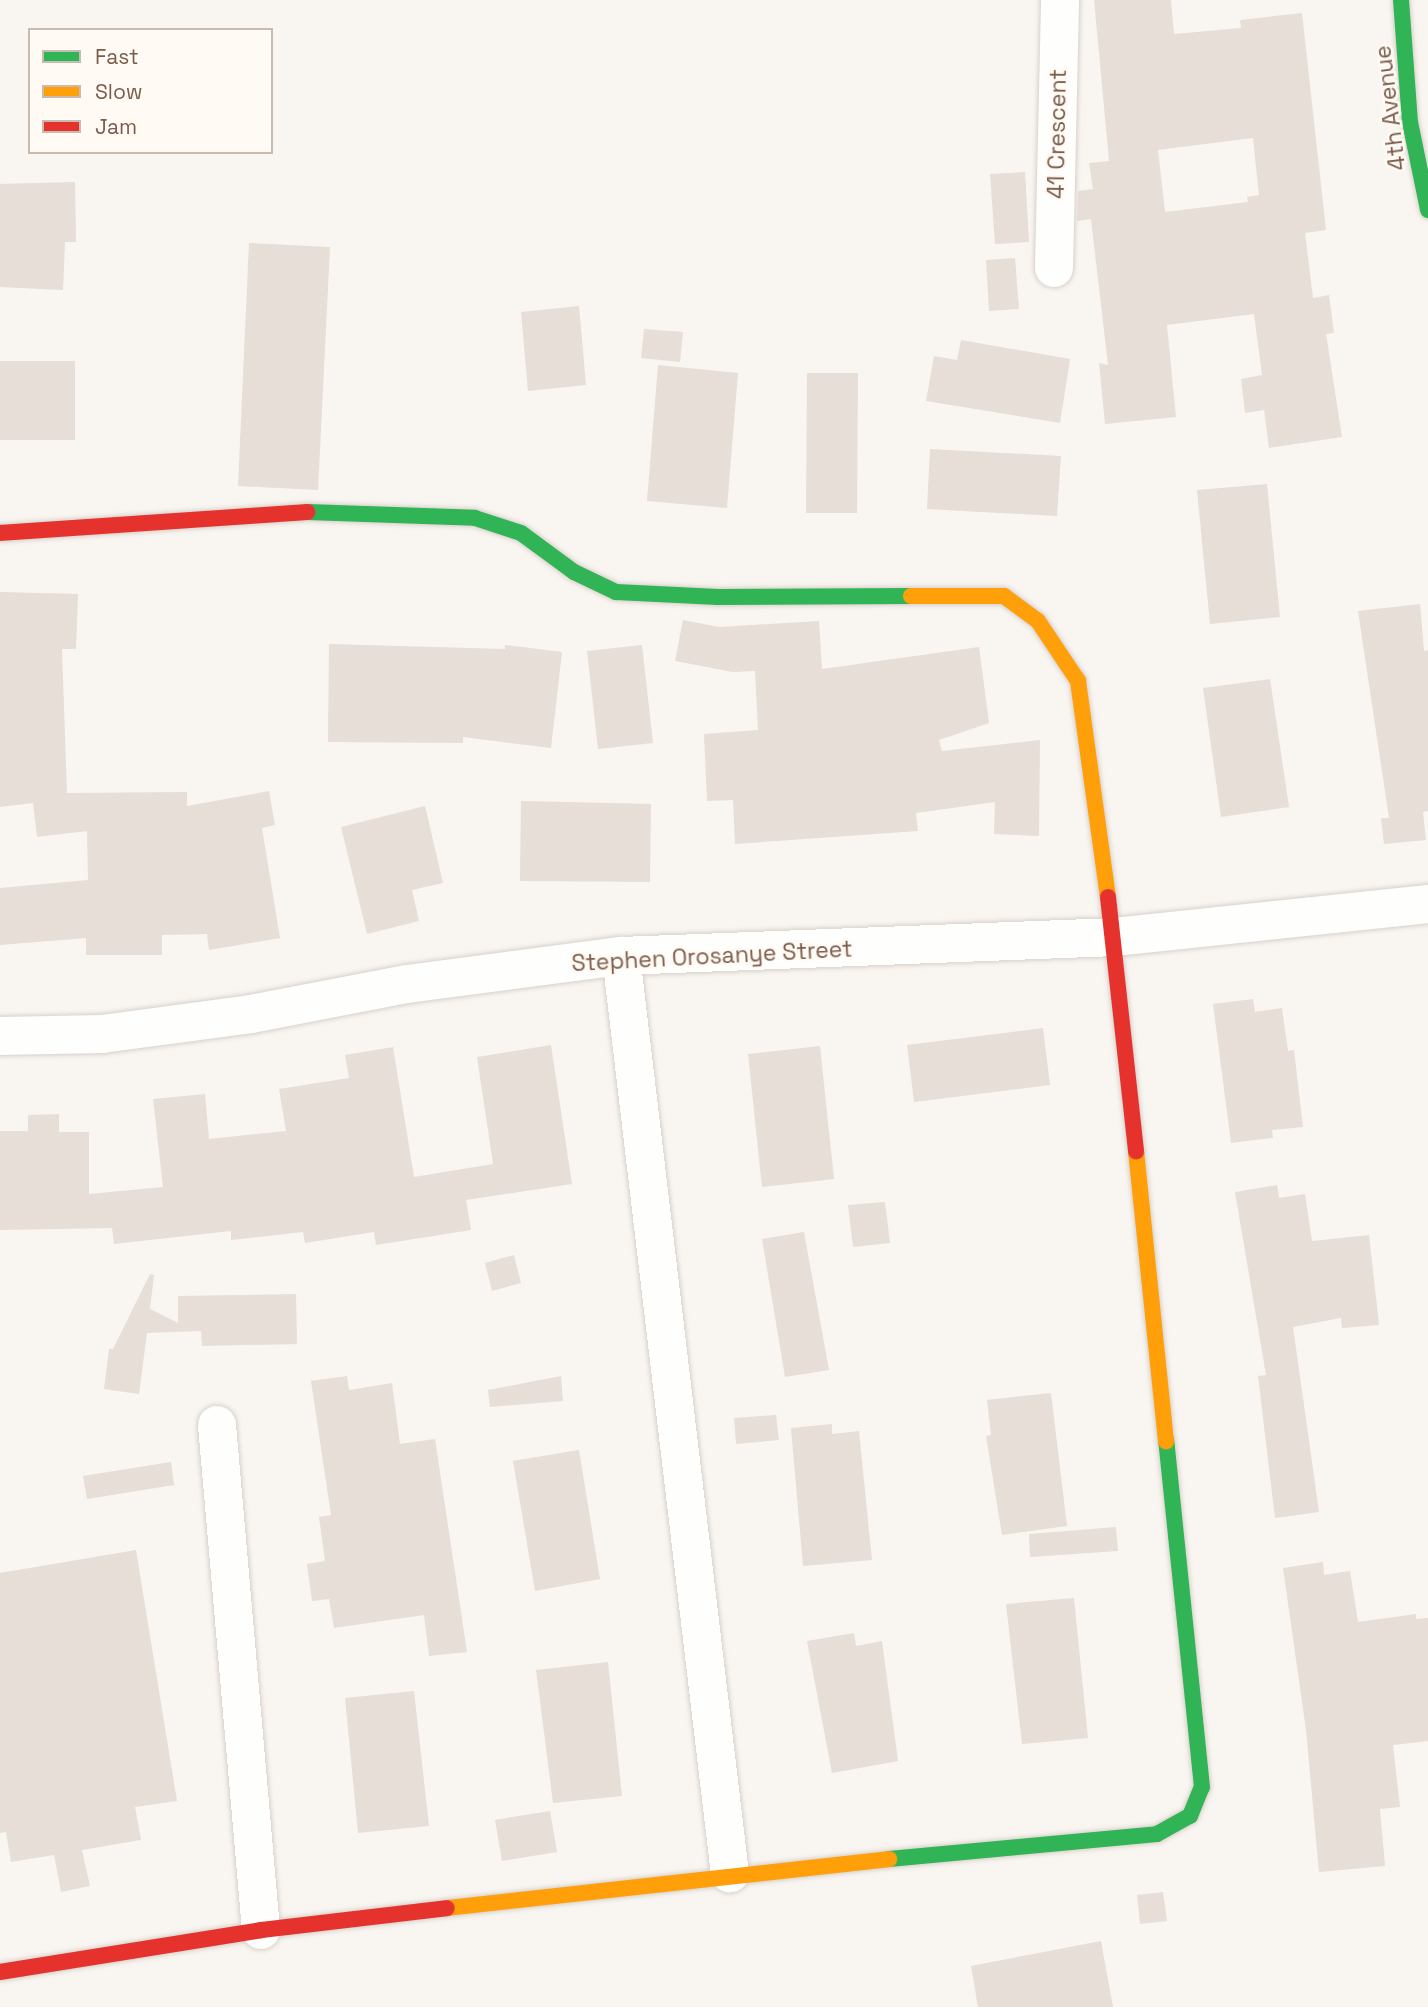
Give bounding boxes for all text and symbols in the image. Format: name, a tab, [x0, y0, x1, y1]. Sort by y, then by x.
legend	[28, 28, 273, 154]
text: Fast	[95, 43, 139, 70]
street label: 4th Avenue	[1369, 44, 1411, 172]
street label: 41 Crescent	[1042, 69, 1072, 199]
text: Slow	[95, 78, 143, 105]
text: Jam	[95, 113, 137, 140]
street label: Stephen Orosanye Street	[571, 935, 853, 977]

